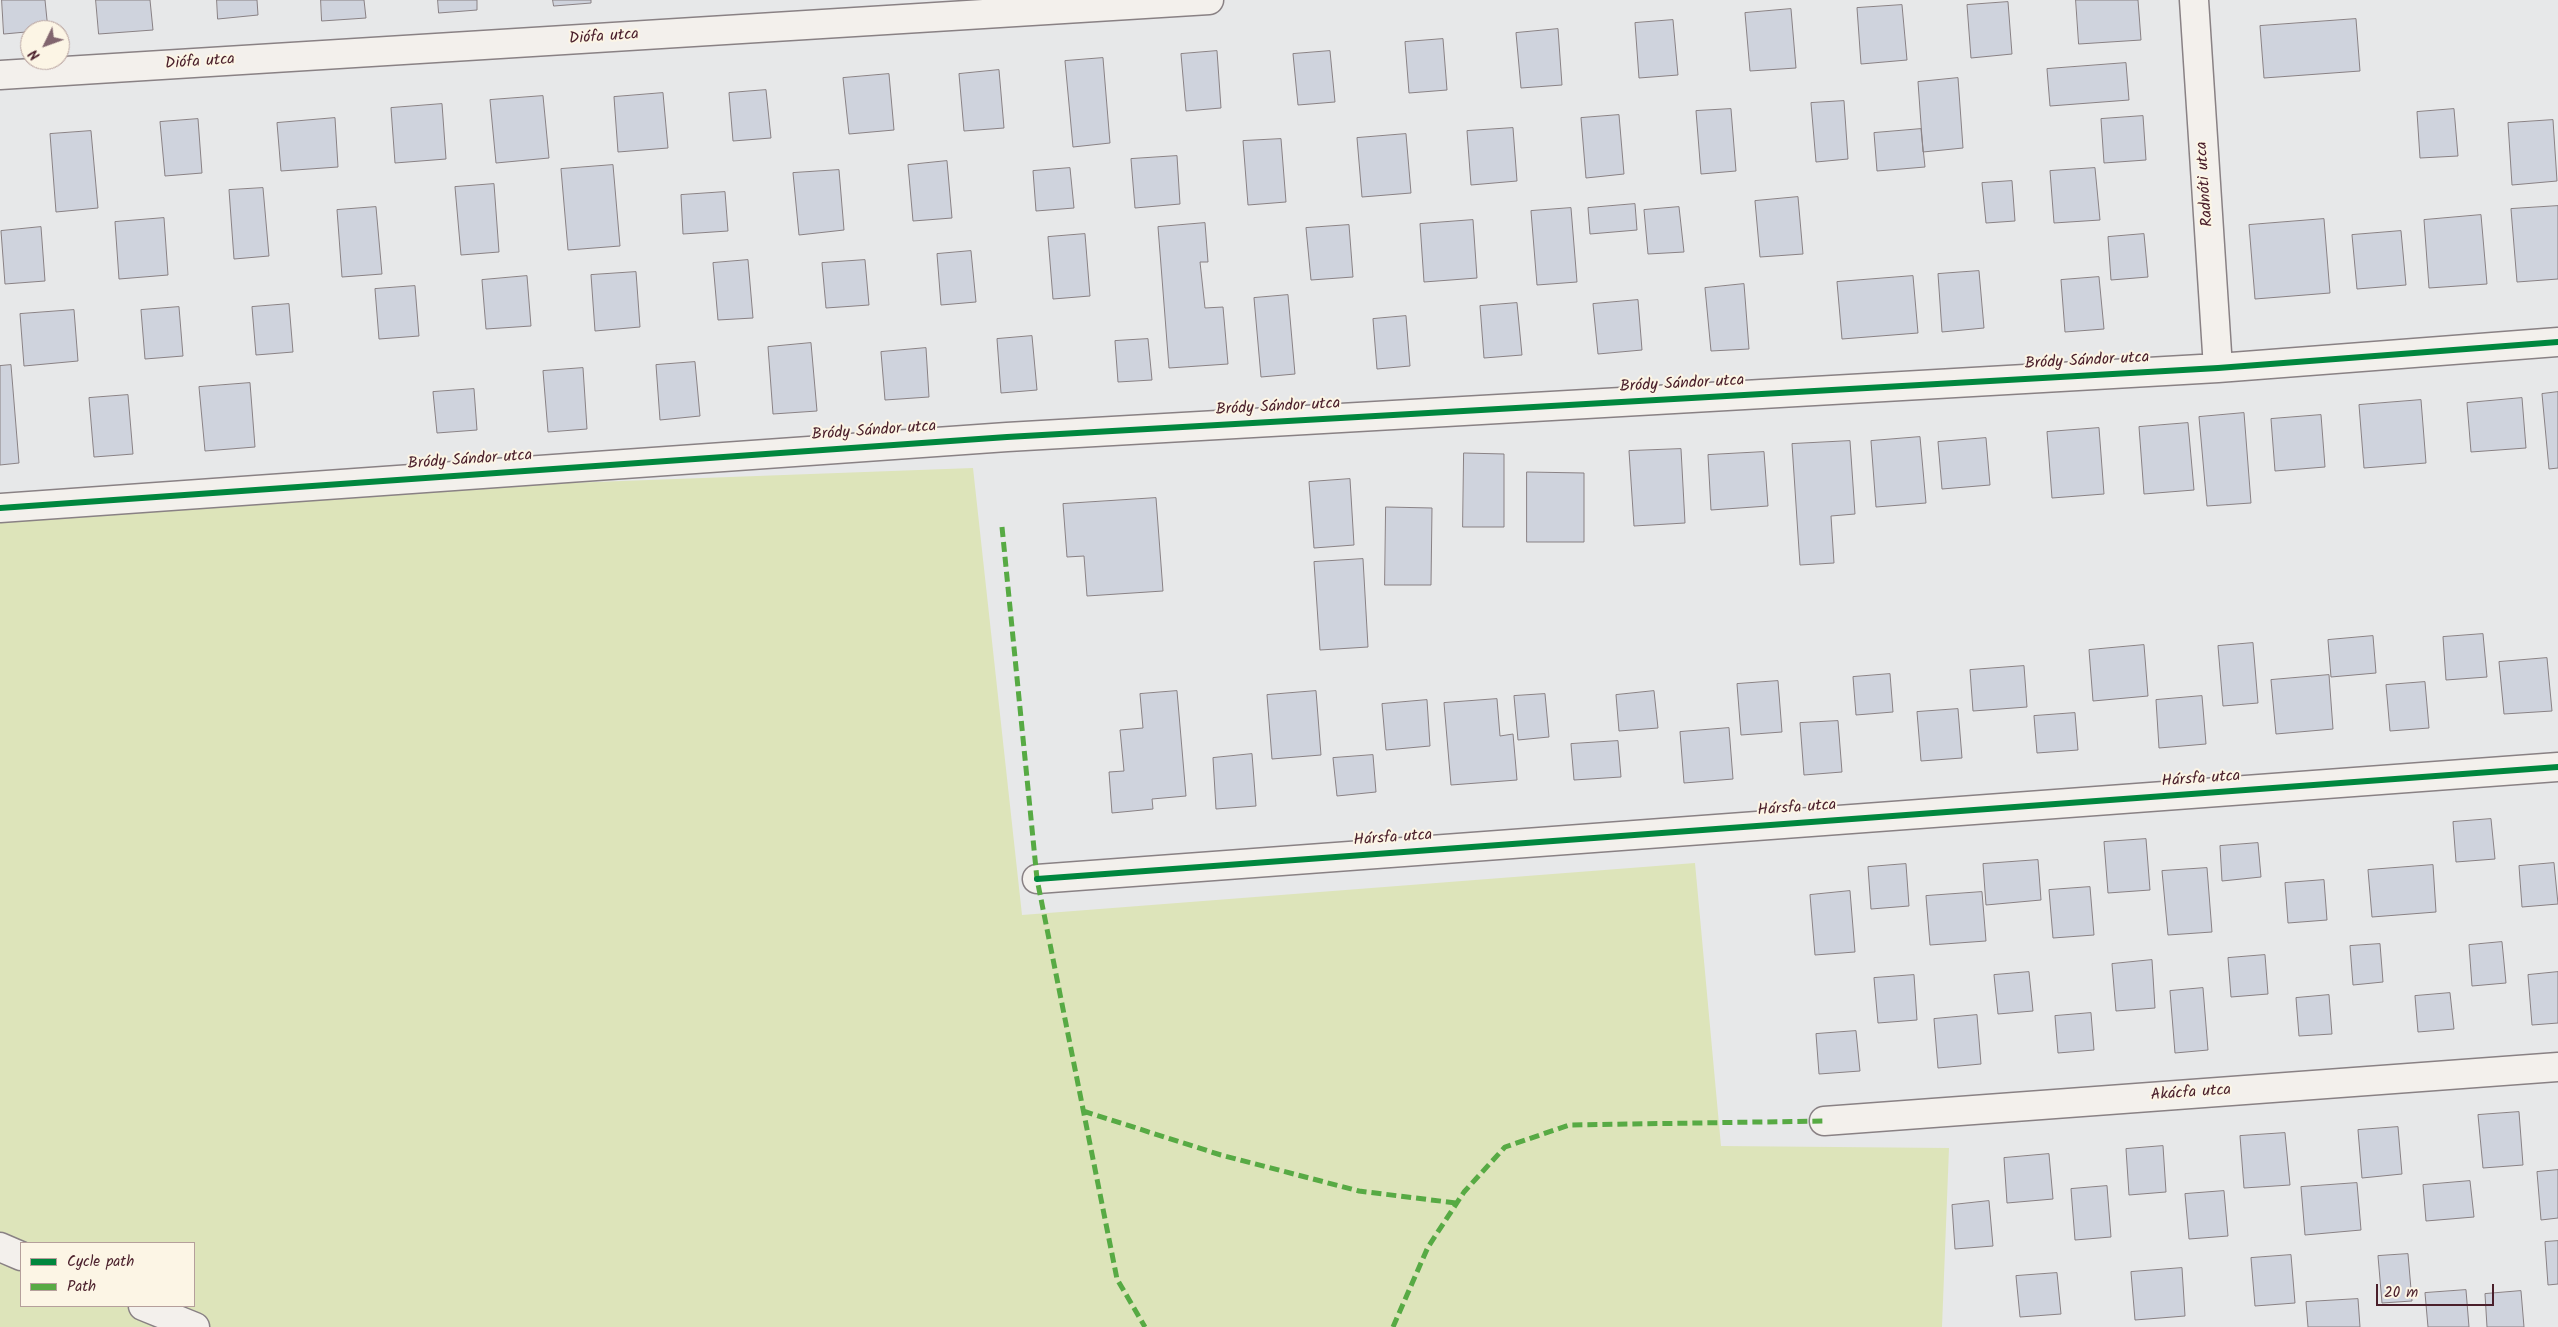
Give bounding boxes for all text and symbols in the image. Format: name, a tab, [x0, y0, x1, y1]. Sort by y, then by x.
north arrow	[20, 20, 70, 70]
street label: Diófa utca	[569, 26, 639, 50]
text: N	[23, 44, 46, 65]
street label: Diófa utca	[165, 51, 235, 75]
street label: Radnóti utca	[2193, 141, 2219, 227]
street label: Bródy Sándor utca	[2024, 349, 2150, 375]
street label: Bródy Sándor utca	[1619, 372, 1745, 398]
street label: Bródy Sándor utca	[1215, 395, 1341, 421]
street label: Bródy Sándor utca	[811, 418, 937, 446]
street label: Bródy Sándor utca	[407, 447, 533, 475]
street label: Hársfa utca	[2161, 768, 2241, 792]
street label: Hársfa utca	[1757, 797, 1837, 821]
street label: Hársfa utca	[1353, 827, 1433, 851]
street label: Akácfa utca	[2150, 1082, 2232, 1106]
legend	[20, 1242, 195, 1307]
text: Cycle path	[67, 1250, 134, 1274]
scale bar	[2378, 1274, 2496, 1306]
text: Path	[67, 1275, 96, 1299]
text: 20 m	[2384, 1281, 2418, 1305]

